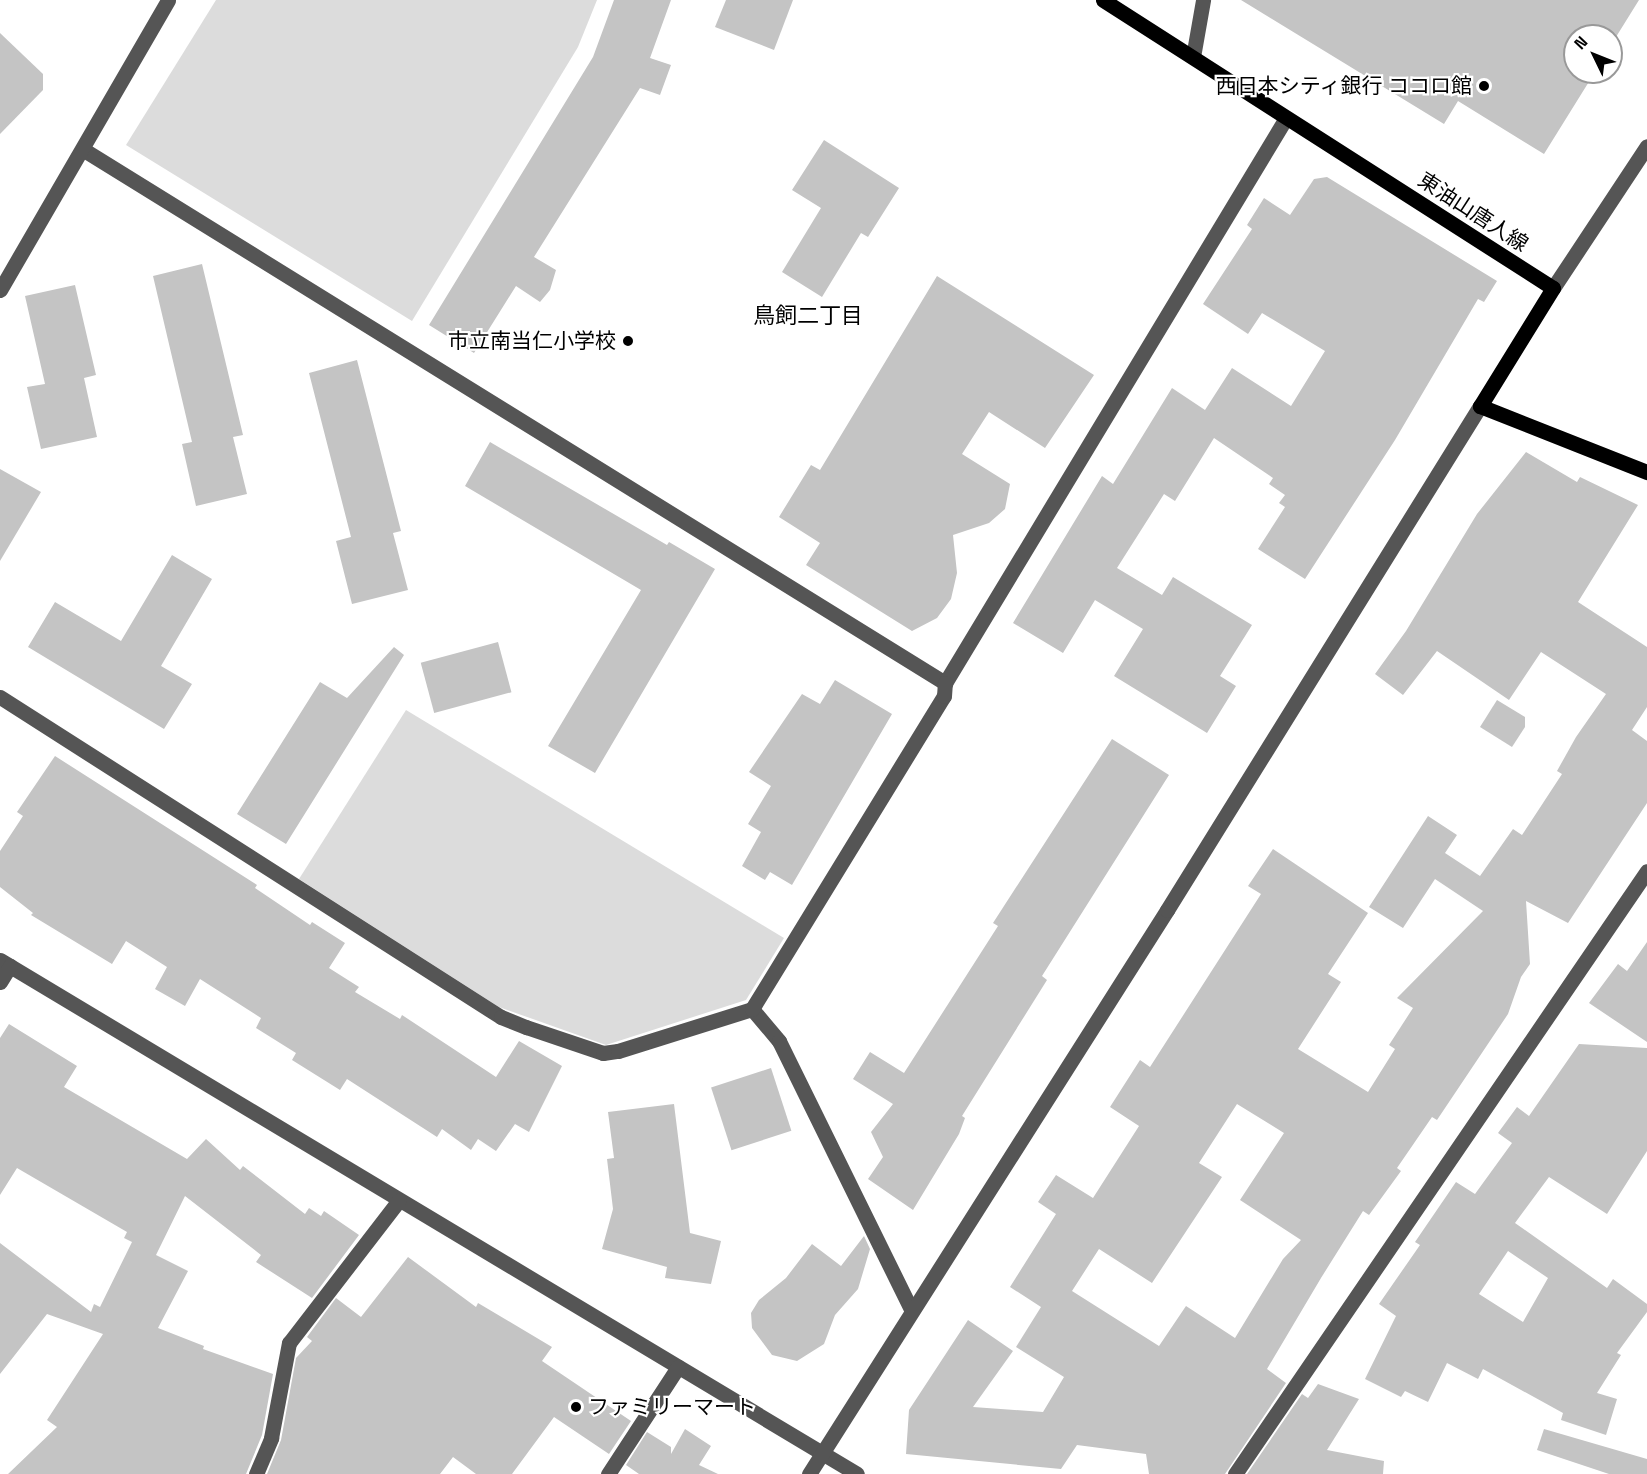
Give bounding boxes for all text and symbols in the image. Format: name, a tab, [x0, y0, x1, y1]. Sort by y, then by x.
north arrow	[1563, 24, 1623, 84]
text: N	[1570, 32, 1592, 54]
place label: 西日本シティ銀行 ココロ館	[1215, 73, 1472, 99]
marker: 西日本シティ銀行 ココロ館	[1477, 79, 1491, 93]
street label: 東油山唐人線	[1413, 167, 1533, 257]
district label: 鳥飼二丁目	[753, 303, 863, 329]
place label: 市立南当仁小学校	[448, 328, 616, 354]
marker: 市立南当仁小学校	[621, 334, 635, 348]
place label: ファミリーマート	[588, 1394, 756, 1420]
marker: ファミリーマート	[569, 1400, 583, 1414]

